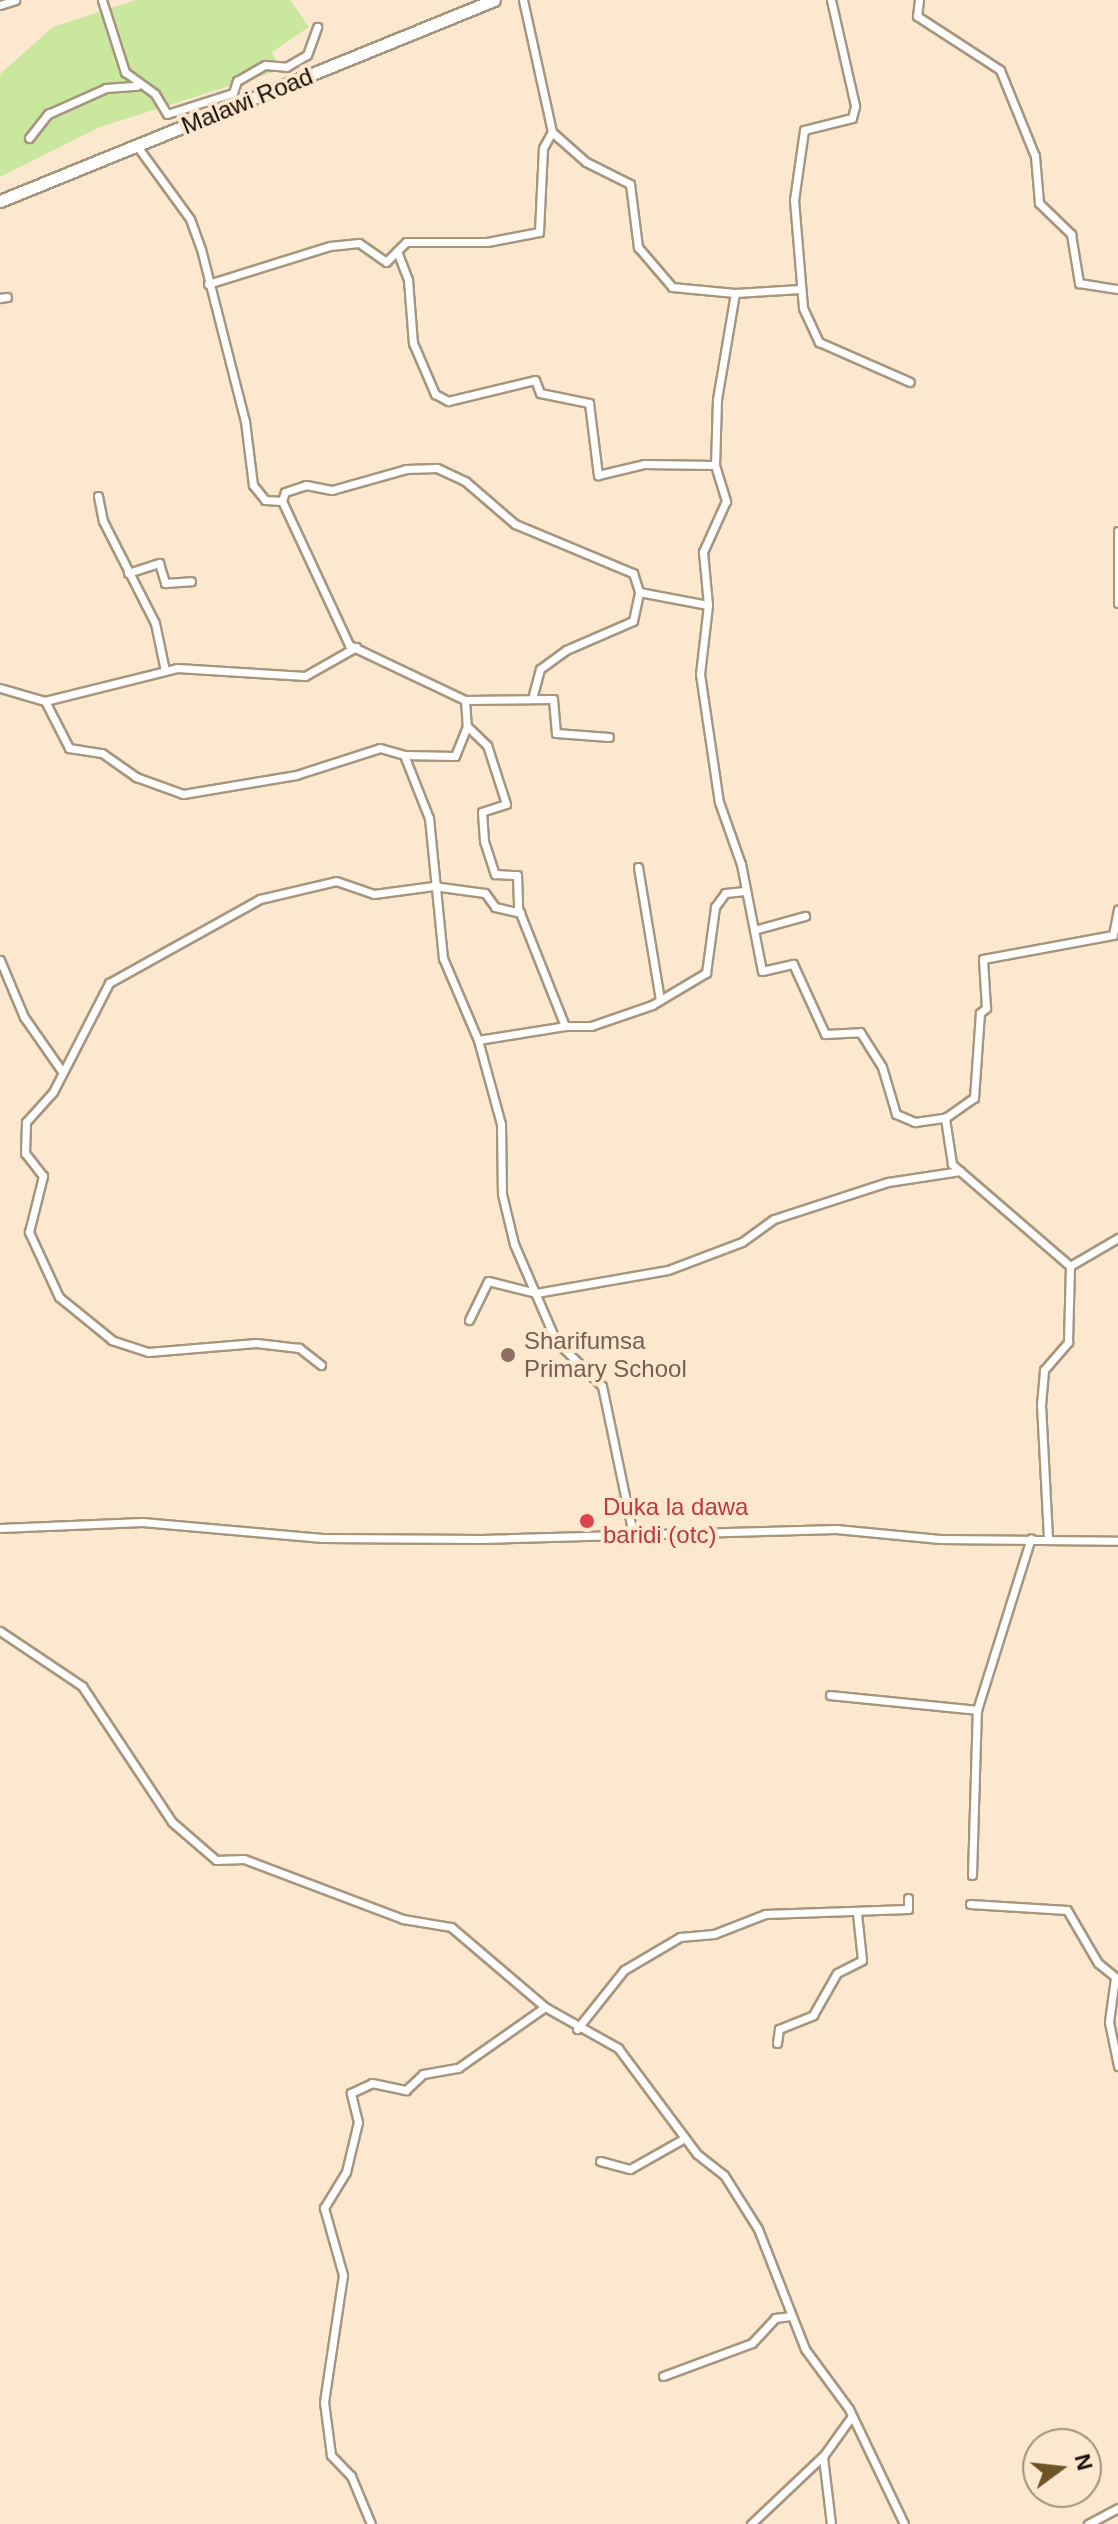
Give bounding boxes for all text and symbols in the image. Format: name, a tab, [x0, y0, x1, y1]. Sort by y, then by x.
street label: Malawi Road	[177, 62, 317, 140]
place label: Sharifumsa Primary School	[524, 1327, 687, 1383]
marker: Sharifumsa Primary School	[499, 1346, 517, 1364]
place label: Duka la dawa baridi (otc)	[603, 1493, 748, 1549]
marker: Duka la dawa baridi (otc)	[578, 1512, 596, 1530]
north arrow	[1022, 2428, 1102, 2508]
text: N	[1070, 2451, 1098, 2473]

